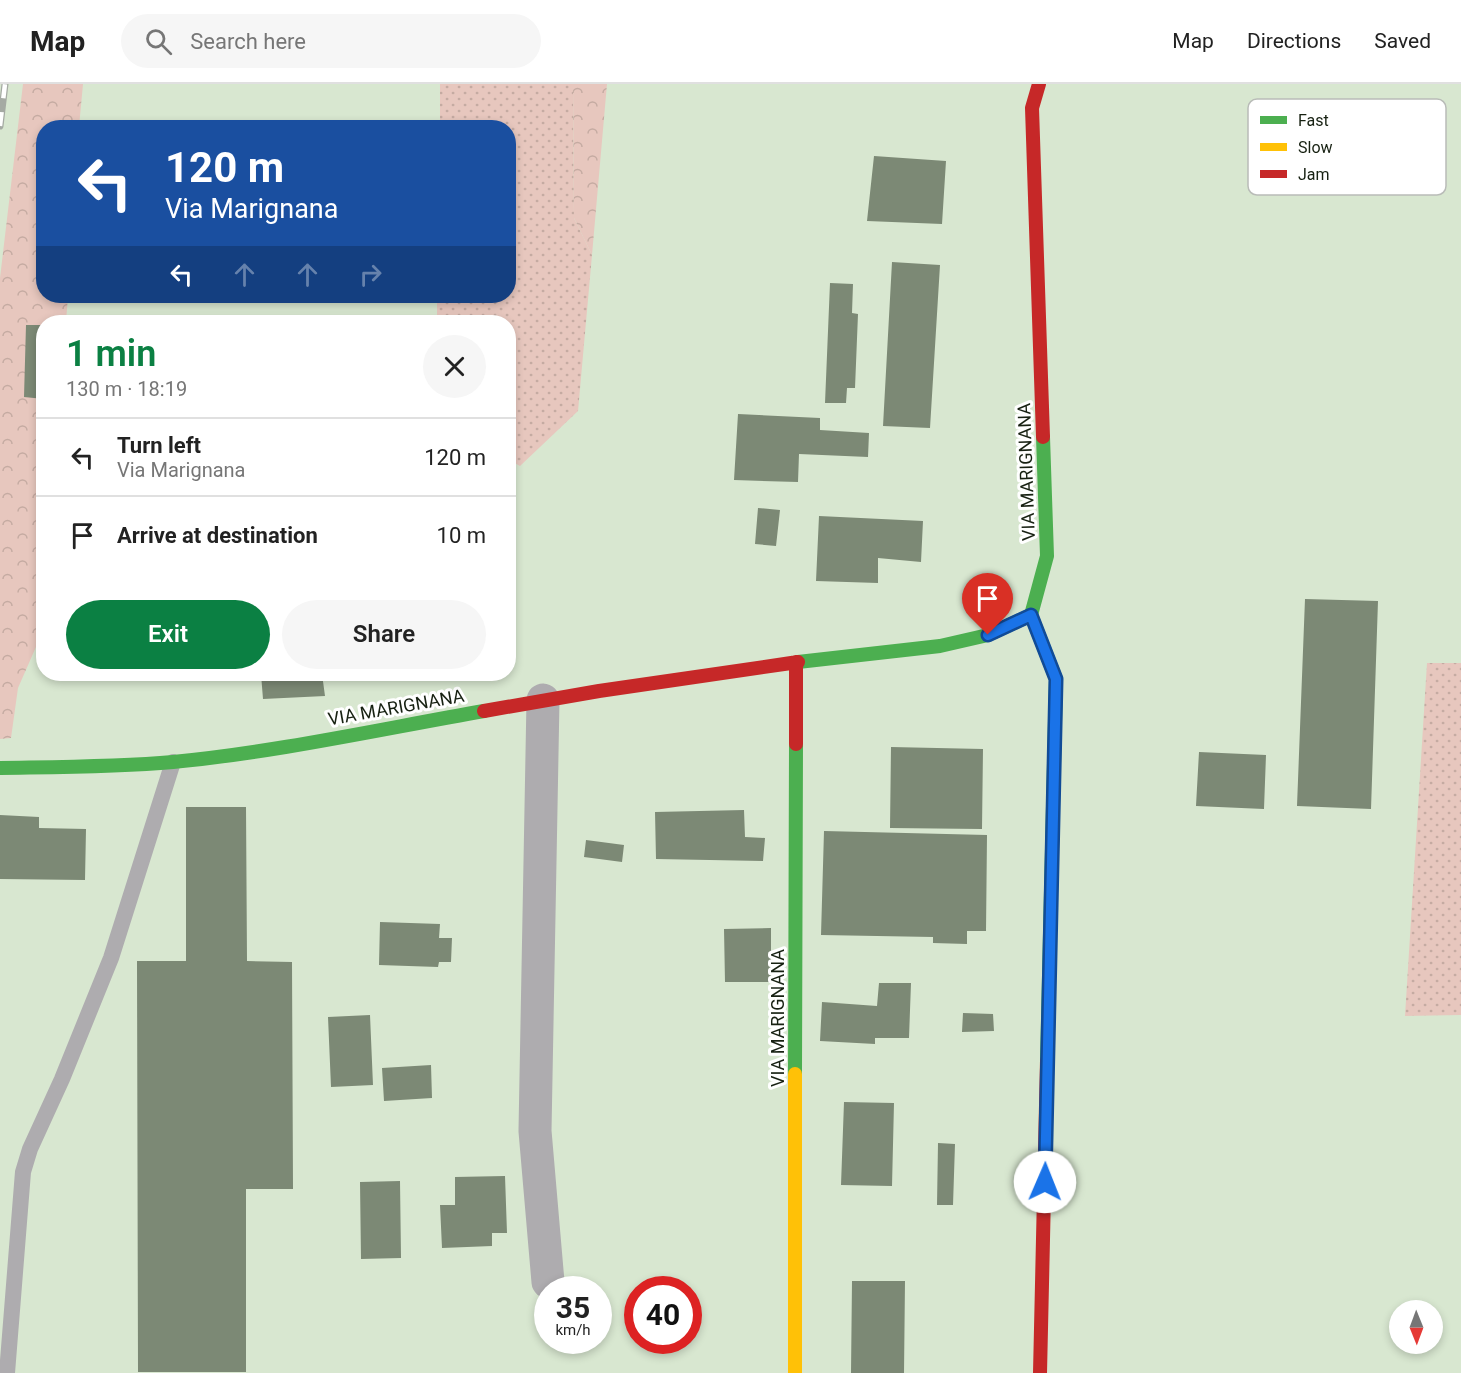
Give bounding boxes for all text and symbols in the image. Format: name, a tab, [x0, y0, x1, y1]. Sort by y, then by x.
search box	[121, 14, 541, 68]
text: Map	[30, 25, 85, 58]
icon: search	[142, 25, 175, 58]
text: Search here	[190, 29, 306, 54]
text: Map	[1172, 29, 1214, 53]
text: Directions	[1247, 29, 1341, 53]
text: Saved	[1374, 29, 1431, 53]
legend	[1248, 99, 1446, 195]
text: Fast	[1298, 111, 1329, 130]
text: Slow	[1298, 138, 1333, 157]
text: 120 m	[165, 143, 284, 192]
icon: left	[66, 144, 144, 222]
text: Jam	[1298, 165, 1330, 184]
text: Via Marignana	[165, 193, 338, 225]
icon: left	[165, 258, 198, 291]
icon: ahead	[228, 258, 261, 291]
icon: ahead	[291, 258, 324, 291]
icon: right	[354, 258, 387, 291]
text: 1 min	[66, 333, 156, 375]
button: close	[423, 335, 486, 398]
text: 130 m · 18:19	[66, 377, 187, 401]
street label: VIA MARIGNANA	[1013, 402, 1039, 541]
text: Turn left	[117, 433, 201, 458]
icon: left	[66, 441, 99, 474]
text: 120 m	[424, 445, 486, 470]
text: Via Marignana	[117, 458, 246, 482]
icon: arrive	[66, 519, 99, 552]
text: Arrive at destination	[117, 523, 318, 548]
text: 10 m	[437, 523, 486, 548]
pin	[962, 573, 1013, 635]
icon: arrive	[971, 582, 1004, 615]
button: Exit	[66, 600, 270, 669]
button: Share	[282, 600, 486, 669]
street label: VIA MARIGNANA	[326, 685, 466, 729]
street label: VIA MARIGNANA	[767, 949, 788, 1087]
position arrow	[1013, 1150, 1077, 1214]
speed limit sign: 40	[624, 1276, 702, 1354]
text: 35	[556, 1290, 590, 1325]
north arrow	[1389, 1300, 1443, 1354]
map controls	[1389, 1300, 1443, 1354]
text: km/h	[555, 1321, 591, 1339]

